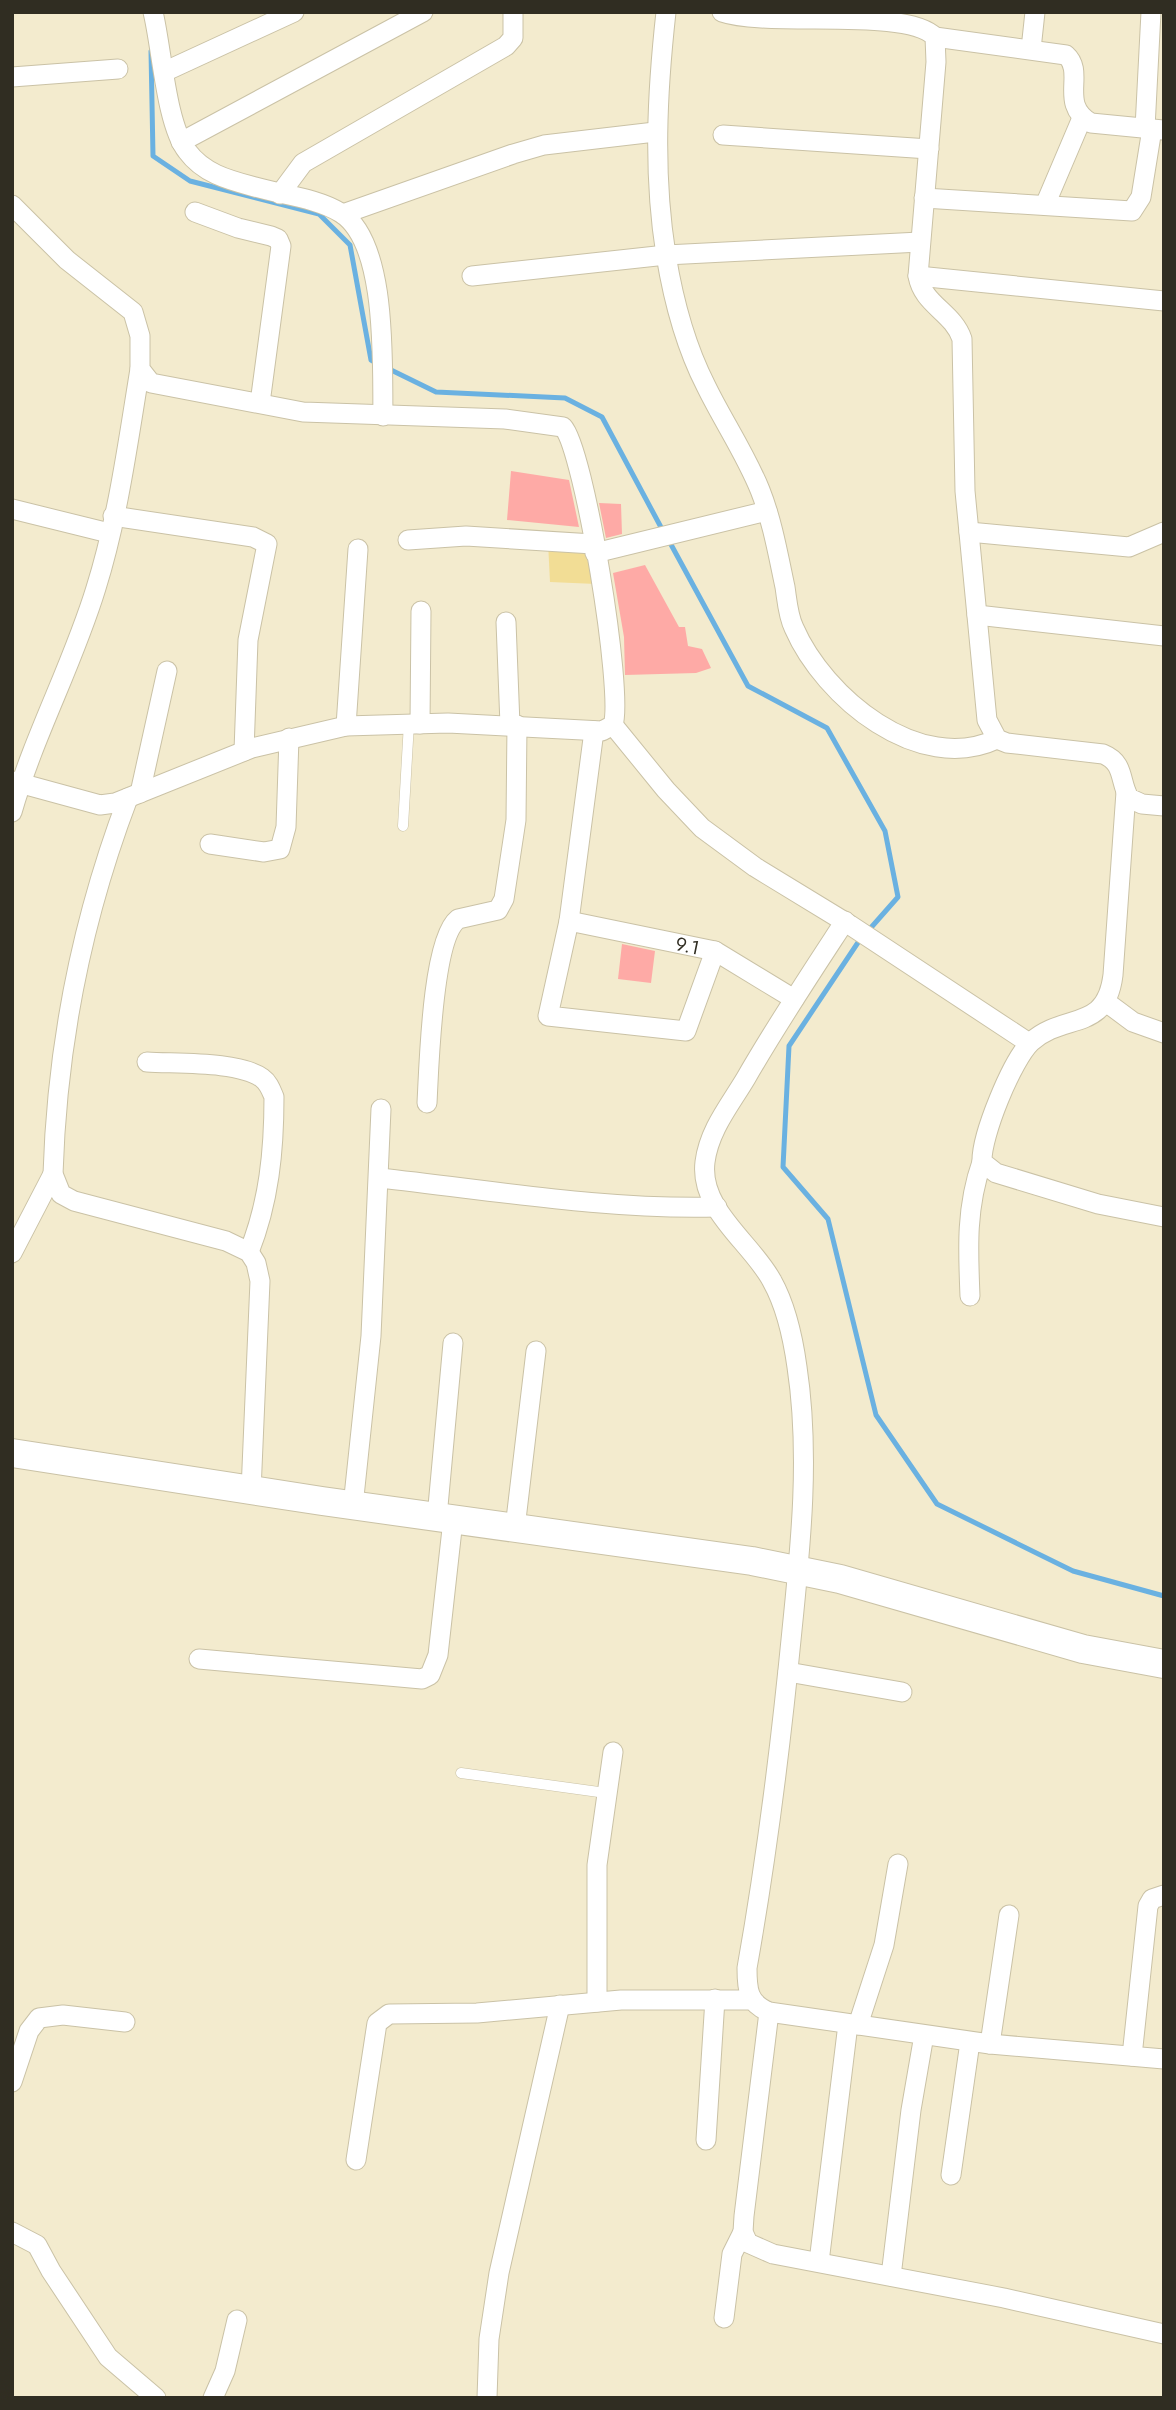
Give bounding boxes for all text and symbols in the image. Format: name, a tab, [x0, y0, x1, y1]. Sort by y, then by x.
street label: 9.1	[673, 930, 702, 961]

